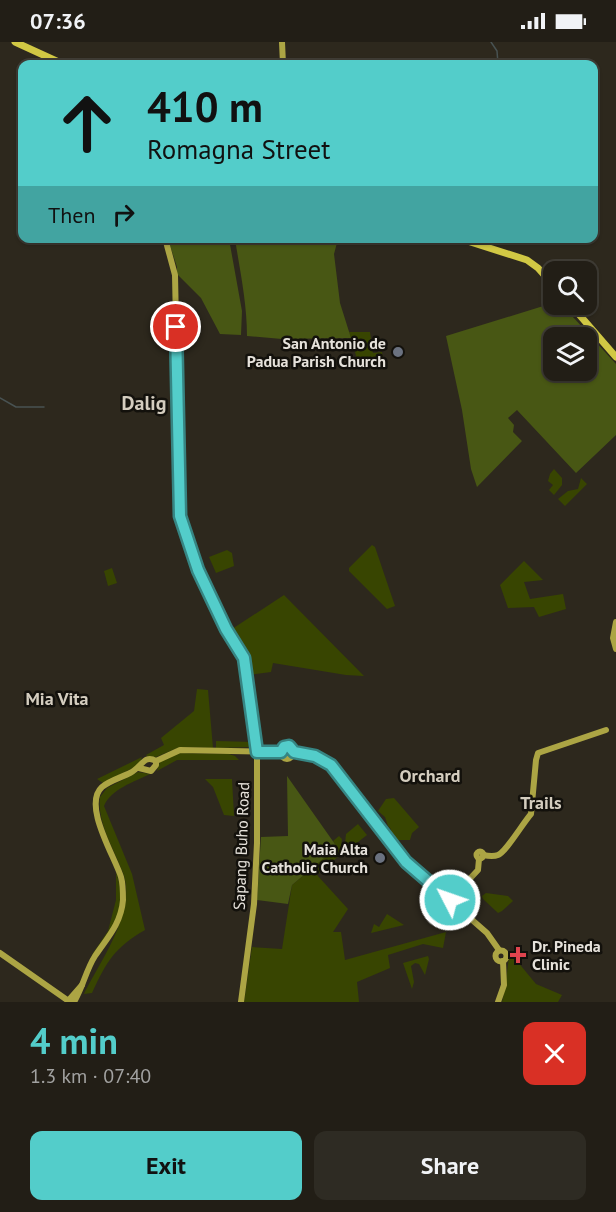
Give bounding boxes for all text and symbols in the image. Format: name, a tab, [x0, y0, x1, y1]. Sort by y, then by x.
text: 07:36	[30, 7, 86, 35]
text: 410 m	[147, 79, 263, 134]
icon: ahead	[48, 84, 126, 162]
text: Romagna Street	[147, 132, 330, 166]
icon: right	[107, 198, 140, 231]
text: Then	[48, 201, 95, 229]
map controls	[543, 261, 597, 381]
button: search	[543, 261, 597, 315]
pin	[150, 301, 201, 352]
icon: arrive	[159, 310, 192, 343]
button: layers	[543, 327, 597, 381]
place label: San Antonio de Padua Parish Church	[247, 333, 386, 371]
marker: San Antonio de Padua Parish Church	[391, 345, 405, 359]
district label: Dalig	[122, 390, 166, 416]
district label: Mia Vita	[25, 687, 89, 710]
district label: Orchard	[400, 764, 460, 787]
street label: Sapang Buho Road	[229, 782, 253, 910]
district label: Trails	[520, 791, 562, 814]
place label: Maia Alta Catholic Church	[261, 839, 368, 877]
marker: Maia Alta Catholic Church	[373, 851, 387, 865]
position arrow	[418, 868, 482, 932]
place label: Dr. Pineda Clinic	[532, 936, 601, 974]
marker: Dr. Pineda Clinic	[509, 946, 527, 964]
text: 4 min	[30, 1017, 118, 1064]
button: close	[523, 1022, 586, 1085]
text: 1.3 km · 07:40	[30, 1063, 151, 1089]
button: Exit	[30, 1131, 302, 1200]
button: Share	[314, 1131, 586, 1200]

